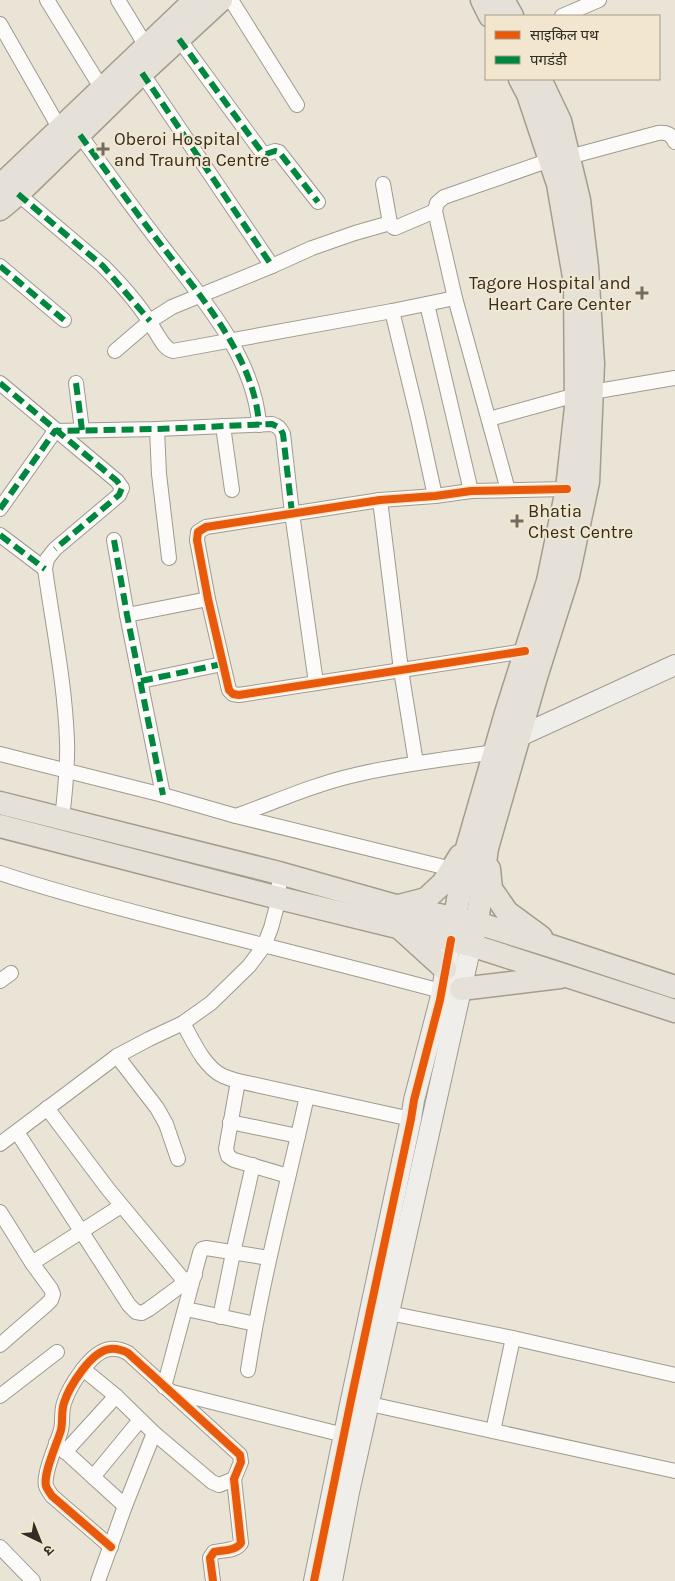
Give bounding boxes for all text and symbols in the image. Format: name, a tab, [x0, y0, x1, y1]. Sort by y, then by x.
legend	[485, 15, 660, 80]
text: साइकिल पथ	[530, 26, 599, 44]
text: पगडंडी	[530, 51, 568, 69]
place label: Oberoi Hospital and Trauma Centre	[114, 128, 269, 171]
marker: Oberoi Hospital and Trauma Centre	[96, 142, 110, 156]
place label: Tagore Hospital and Heart Care Center	[469, 272, 631, 315]
marker: Tagore Hospital and Heart Care Center	[635, 286, 649, 300]
place label: Bhatia Chest Centre	[528, 500, 633, 543]
marker: Bhatia Chest Centre	[510, 514, 524, 528]
north arrow	[15, 1516, 65, 1566]
text: उ	[39, 1541, 57, 1560]

